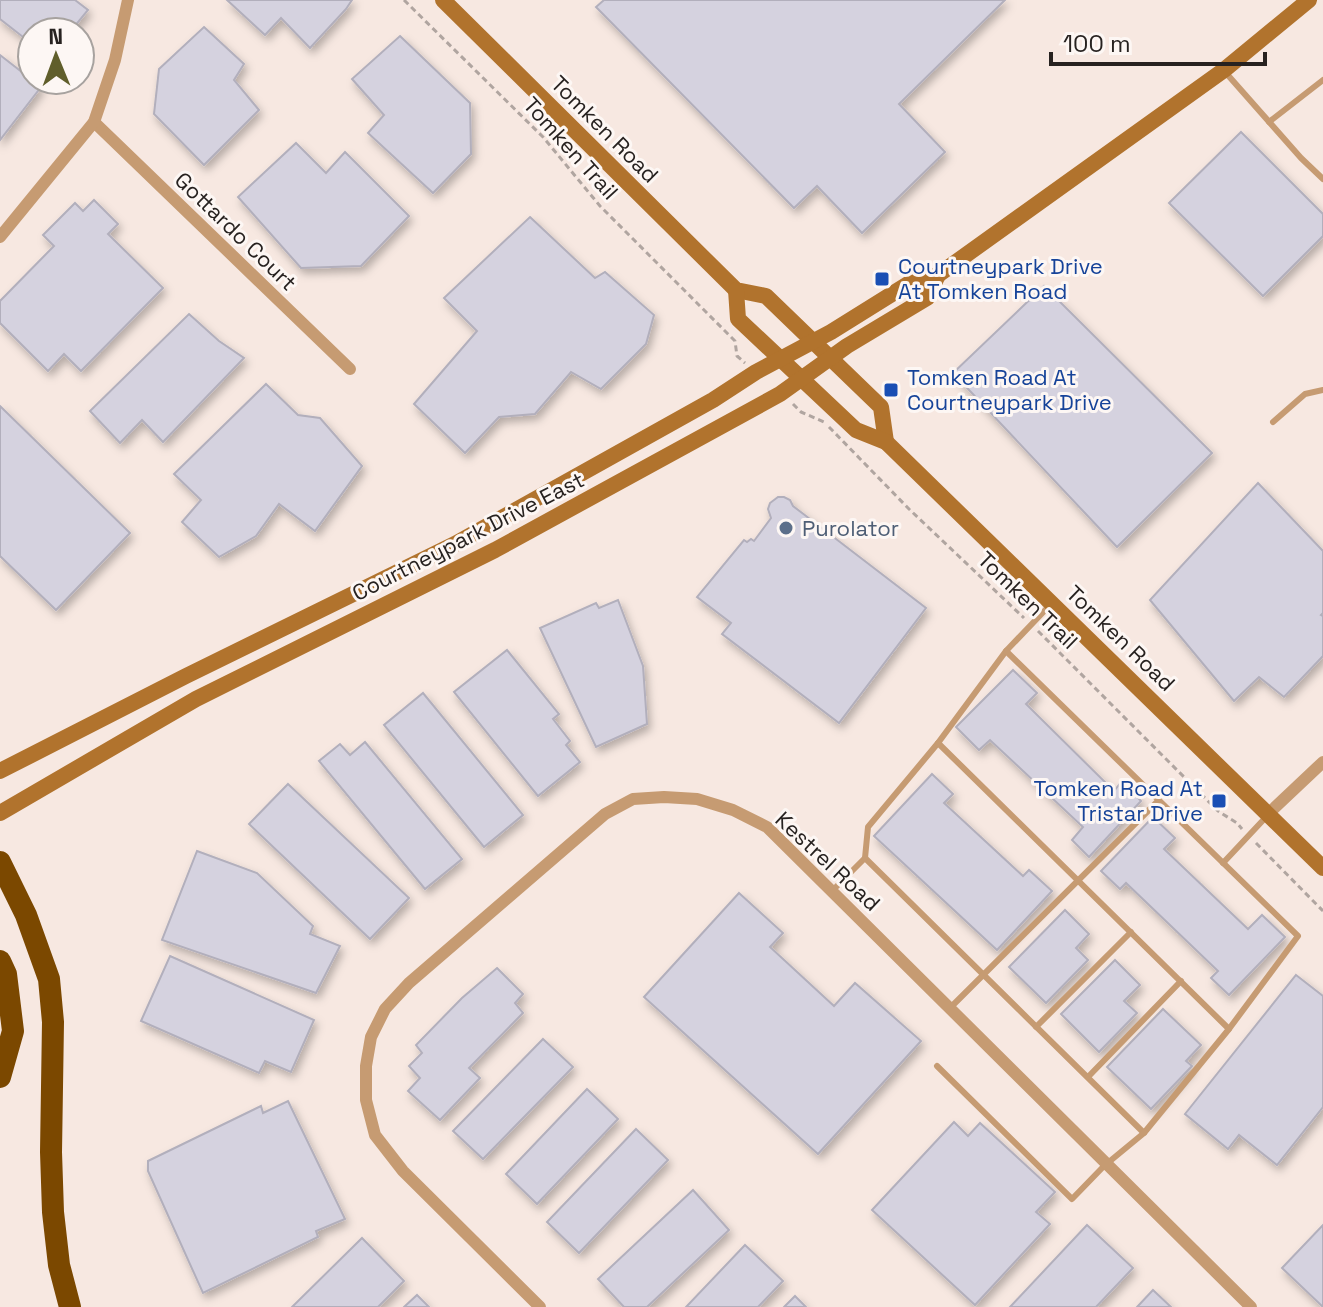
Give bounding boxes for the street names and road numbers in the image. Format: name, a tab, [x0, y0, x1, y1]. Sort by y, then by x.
street label: Tomken Road	[545, 69, 665, 189]
street label: Tomken Trail	[518, 91, 624, 205]
street label: Gottardo Court	[169, 166, 303, 296]
street label: Courtneypark Drive East	[347, 465, 589, 607]
street label: Tomken Trail	[972, 545, 1084, 655]
street label: Tomken Road	[1061, 579, 1181, 697]
street label: Kestrel Road	[770, 805, 886, 917]

